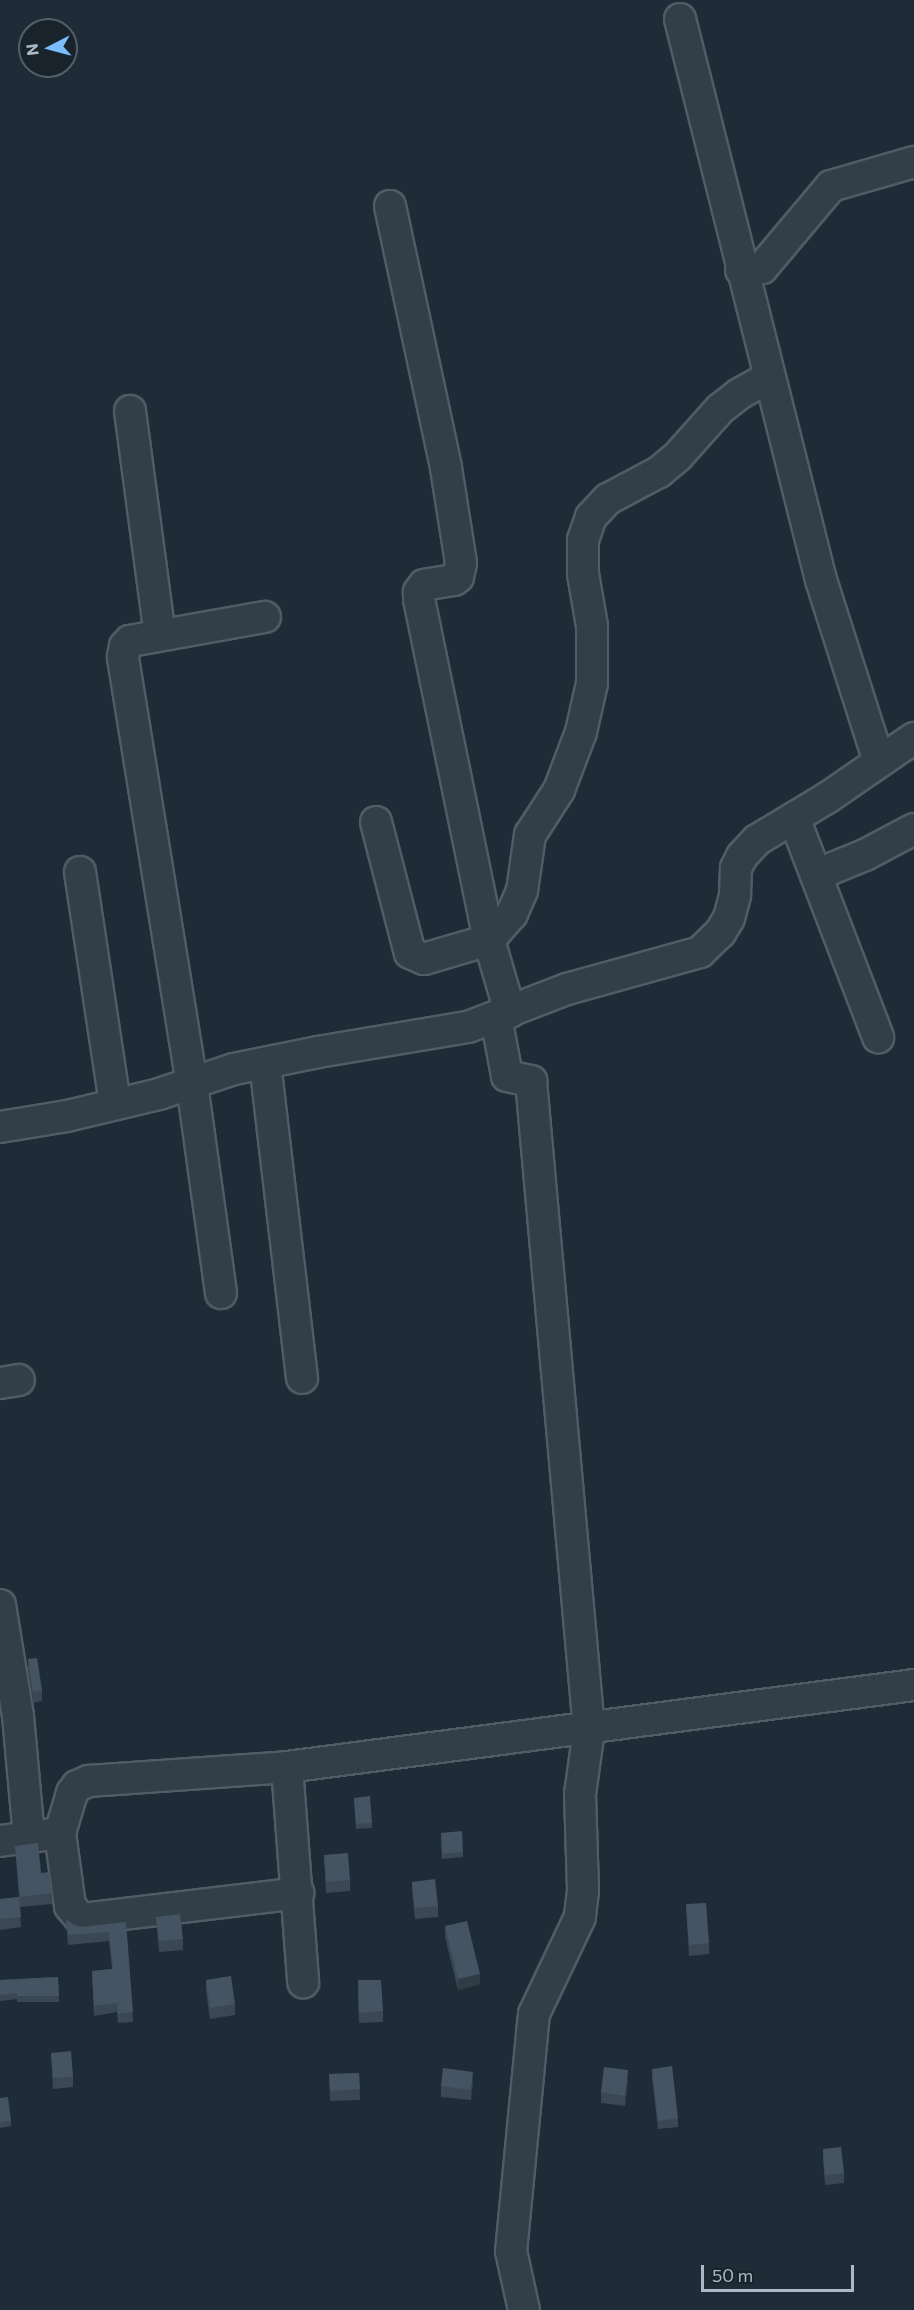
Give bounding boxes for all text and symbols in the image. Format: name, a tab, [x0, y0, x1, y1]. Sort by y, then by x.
north arrow	[18, 18, 78, 78]
text: N	[22, 43, 42, 57]
scale bar	[704, 2253, 857, 2291]
text: 50 m	[712, 2264, 753, 2286]

